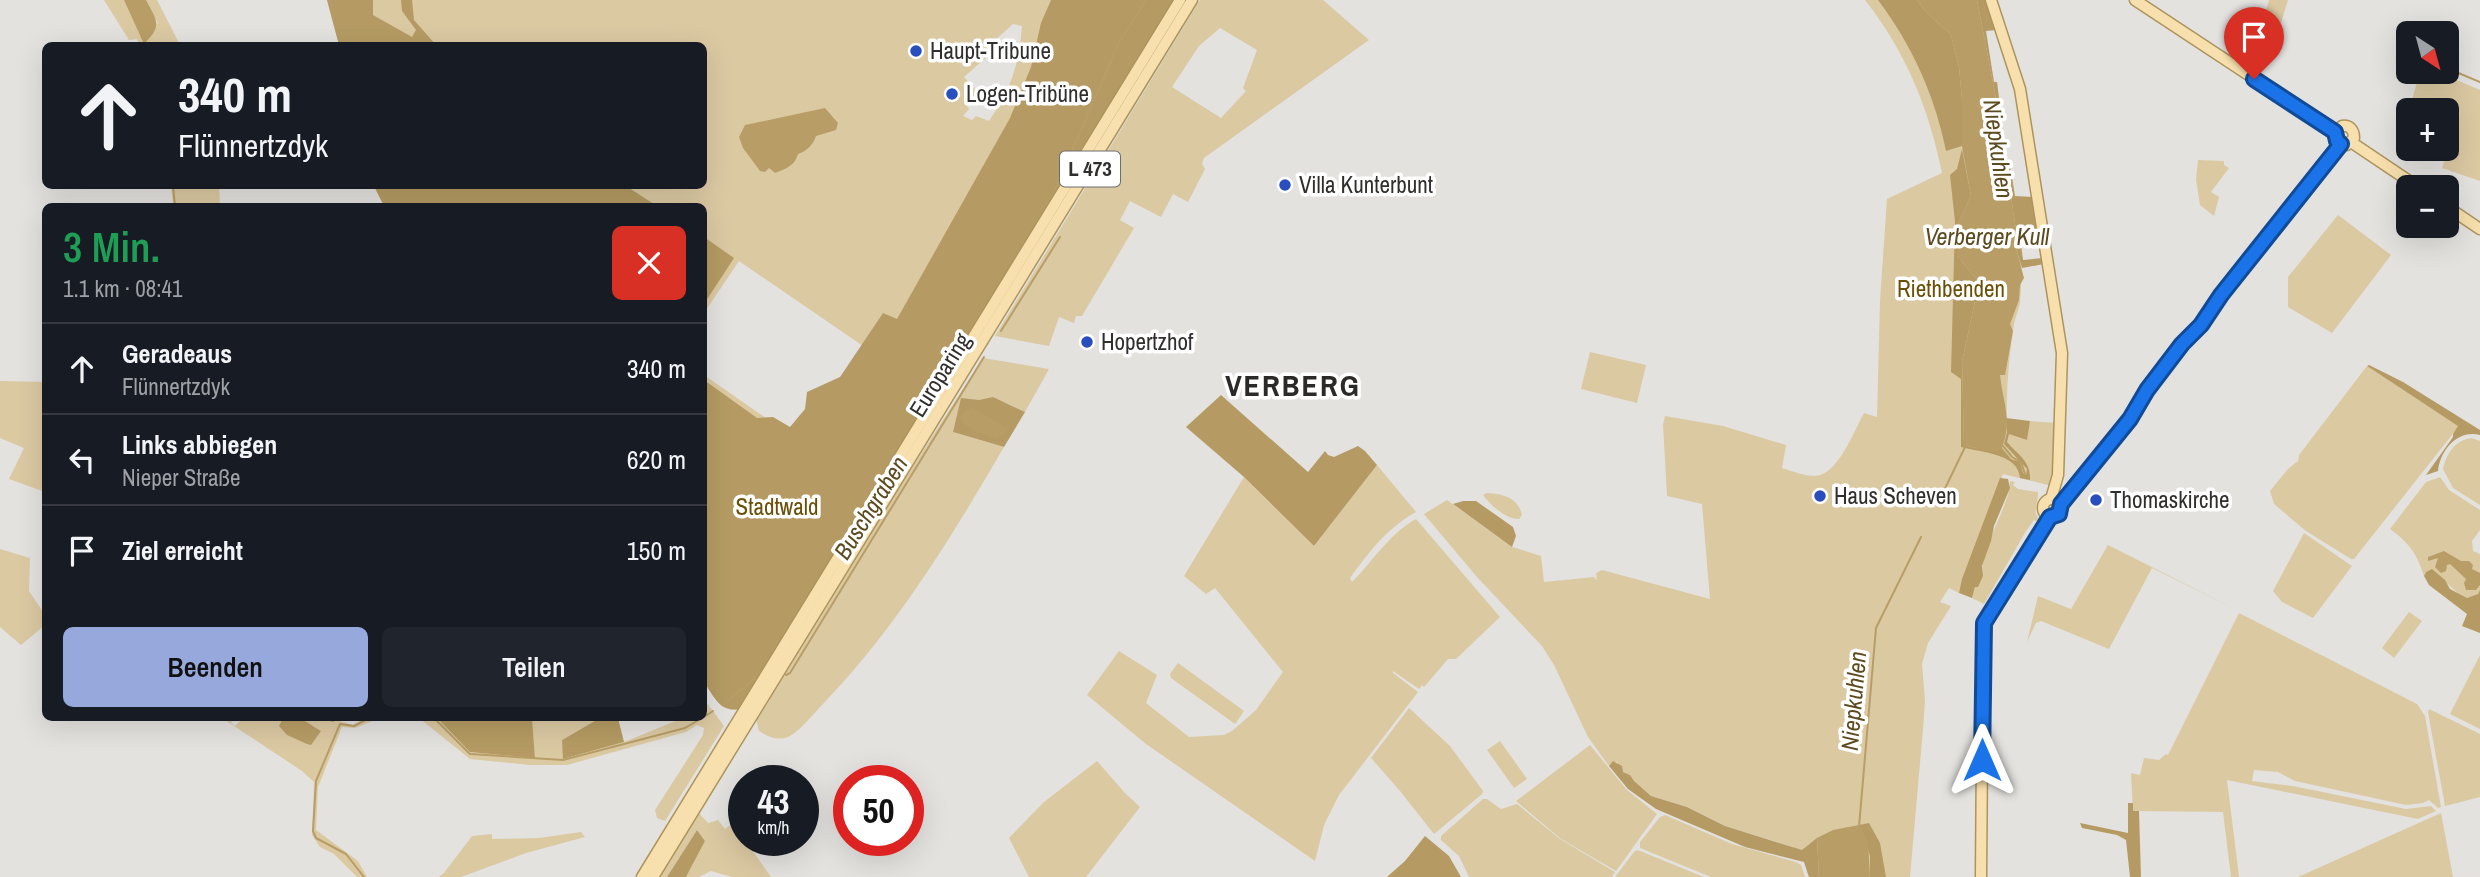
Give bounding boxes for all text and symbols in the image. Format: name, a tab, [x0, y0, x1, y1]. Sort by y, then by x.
pin	[2224, 7, 2284, 79]
icon: arrive	[2235, 18, 2273, 56]
north arrow	[2396, 21, 2459, 84]
map controls	[2396, 21, 2459, 238]
place label: Haupt-Tribune	[930, 35, 1051, 66]
marker: Haupt-Tribune	[908, 43, 924, 59]
text: 340 m	[178, 61, 292, 127]
icon: ahead	[63, 70, 154, 161]
place label: Logen-Tribüne	[966, 78, 1089, 109]
marker: Logen-Tribüne	[944, 86, 960, 102]
water label: Niepkuhlen	[1976, 97, 2022, 200]
button: +	[2396, 98, 2459, 161]
text: Flünnertzdyk	[178, 124, 328, 167]
road number: L 473	[1060, 152, 1120, 186]
place label: Villa Kunterbunt	[1299, 169, 1433, 200]
button: −	[2396, 175, 2459, 238]
marker: Villa Kunterbunt	[1277, 177, 1293, 193]
text: 3 Min.	[63, 219, 160, 275]
water label: Verberger Kull	[1925, 220, 2050, 252]
button: close	[612, 226, 686, 300]
text: 1.1 km · 08:41	[63, 273, 183, 304]
park label: Riethbenden	[1897, 273, 2005, 304]
place label: Hopertzhof	[1101, 326, 1194, 357]
street label: Europaring	[902, 327, 978, 423]
marker: Hopertzhof	[1079, 334, 1095, 350]
text: Geradeaus	[122, 336, 232, 371]
icon: ahead	[63, 350, 101, 388]
text: 340 m	[627, 351, 686, 386]
district label: VERBERG	[1225, 365, 1361, 405]
text: Flünnertzdyk	[122, 371, 230, 402]
text: Links abbiegen	[122, 427, 277, 462]
icon: left	[63, 441, 101, 479]
text: 620 m	[627, 442, 686, 477]
water label: Buschgraben	[826, 450, 914, 565]
text: Nieper Straße	[122, 462, 240, 493]
place label: Haus Scheven	[1834, 480, 1957, 511]
place label: Thomaskirche	[2110, 484, 2230, 515]
marker: Haus Scheven	[1812, 488, 1828, 504]
park label: Stadtwald	[736, 491, 818, 522]
marker: Thomaskirche	[2088, 492, 2104, 508]
icon: arrive	[63, 532, 101, 570]
text: Ziel erreicht	[122, 533, 243, 568]
text: 150 m	[627, 533, 686, 568]
button: Beenden	[63, 627, 368, 707]
button: Teilen	[382, 627, 686, 707]
water label: Niepkuhlen	[1833, 650, 1873, 752]
position arrow	[1945, 723, 2019, 797]
speed limit sign: 50	[833, 765, 924, 856]
text: 43	[758, 778, 789, 825]
text: km/h	[758, 815, 790, 840]

